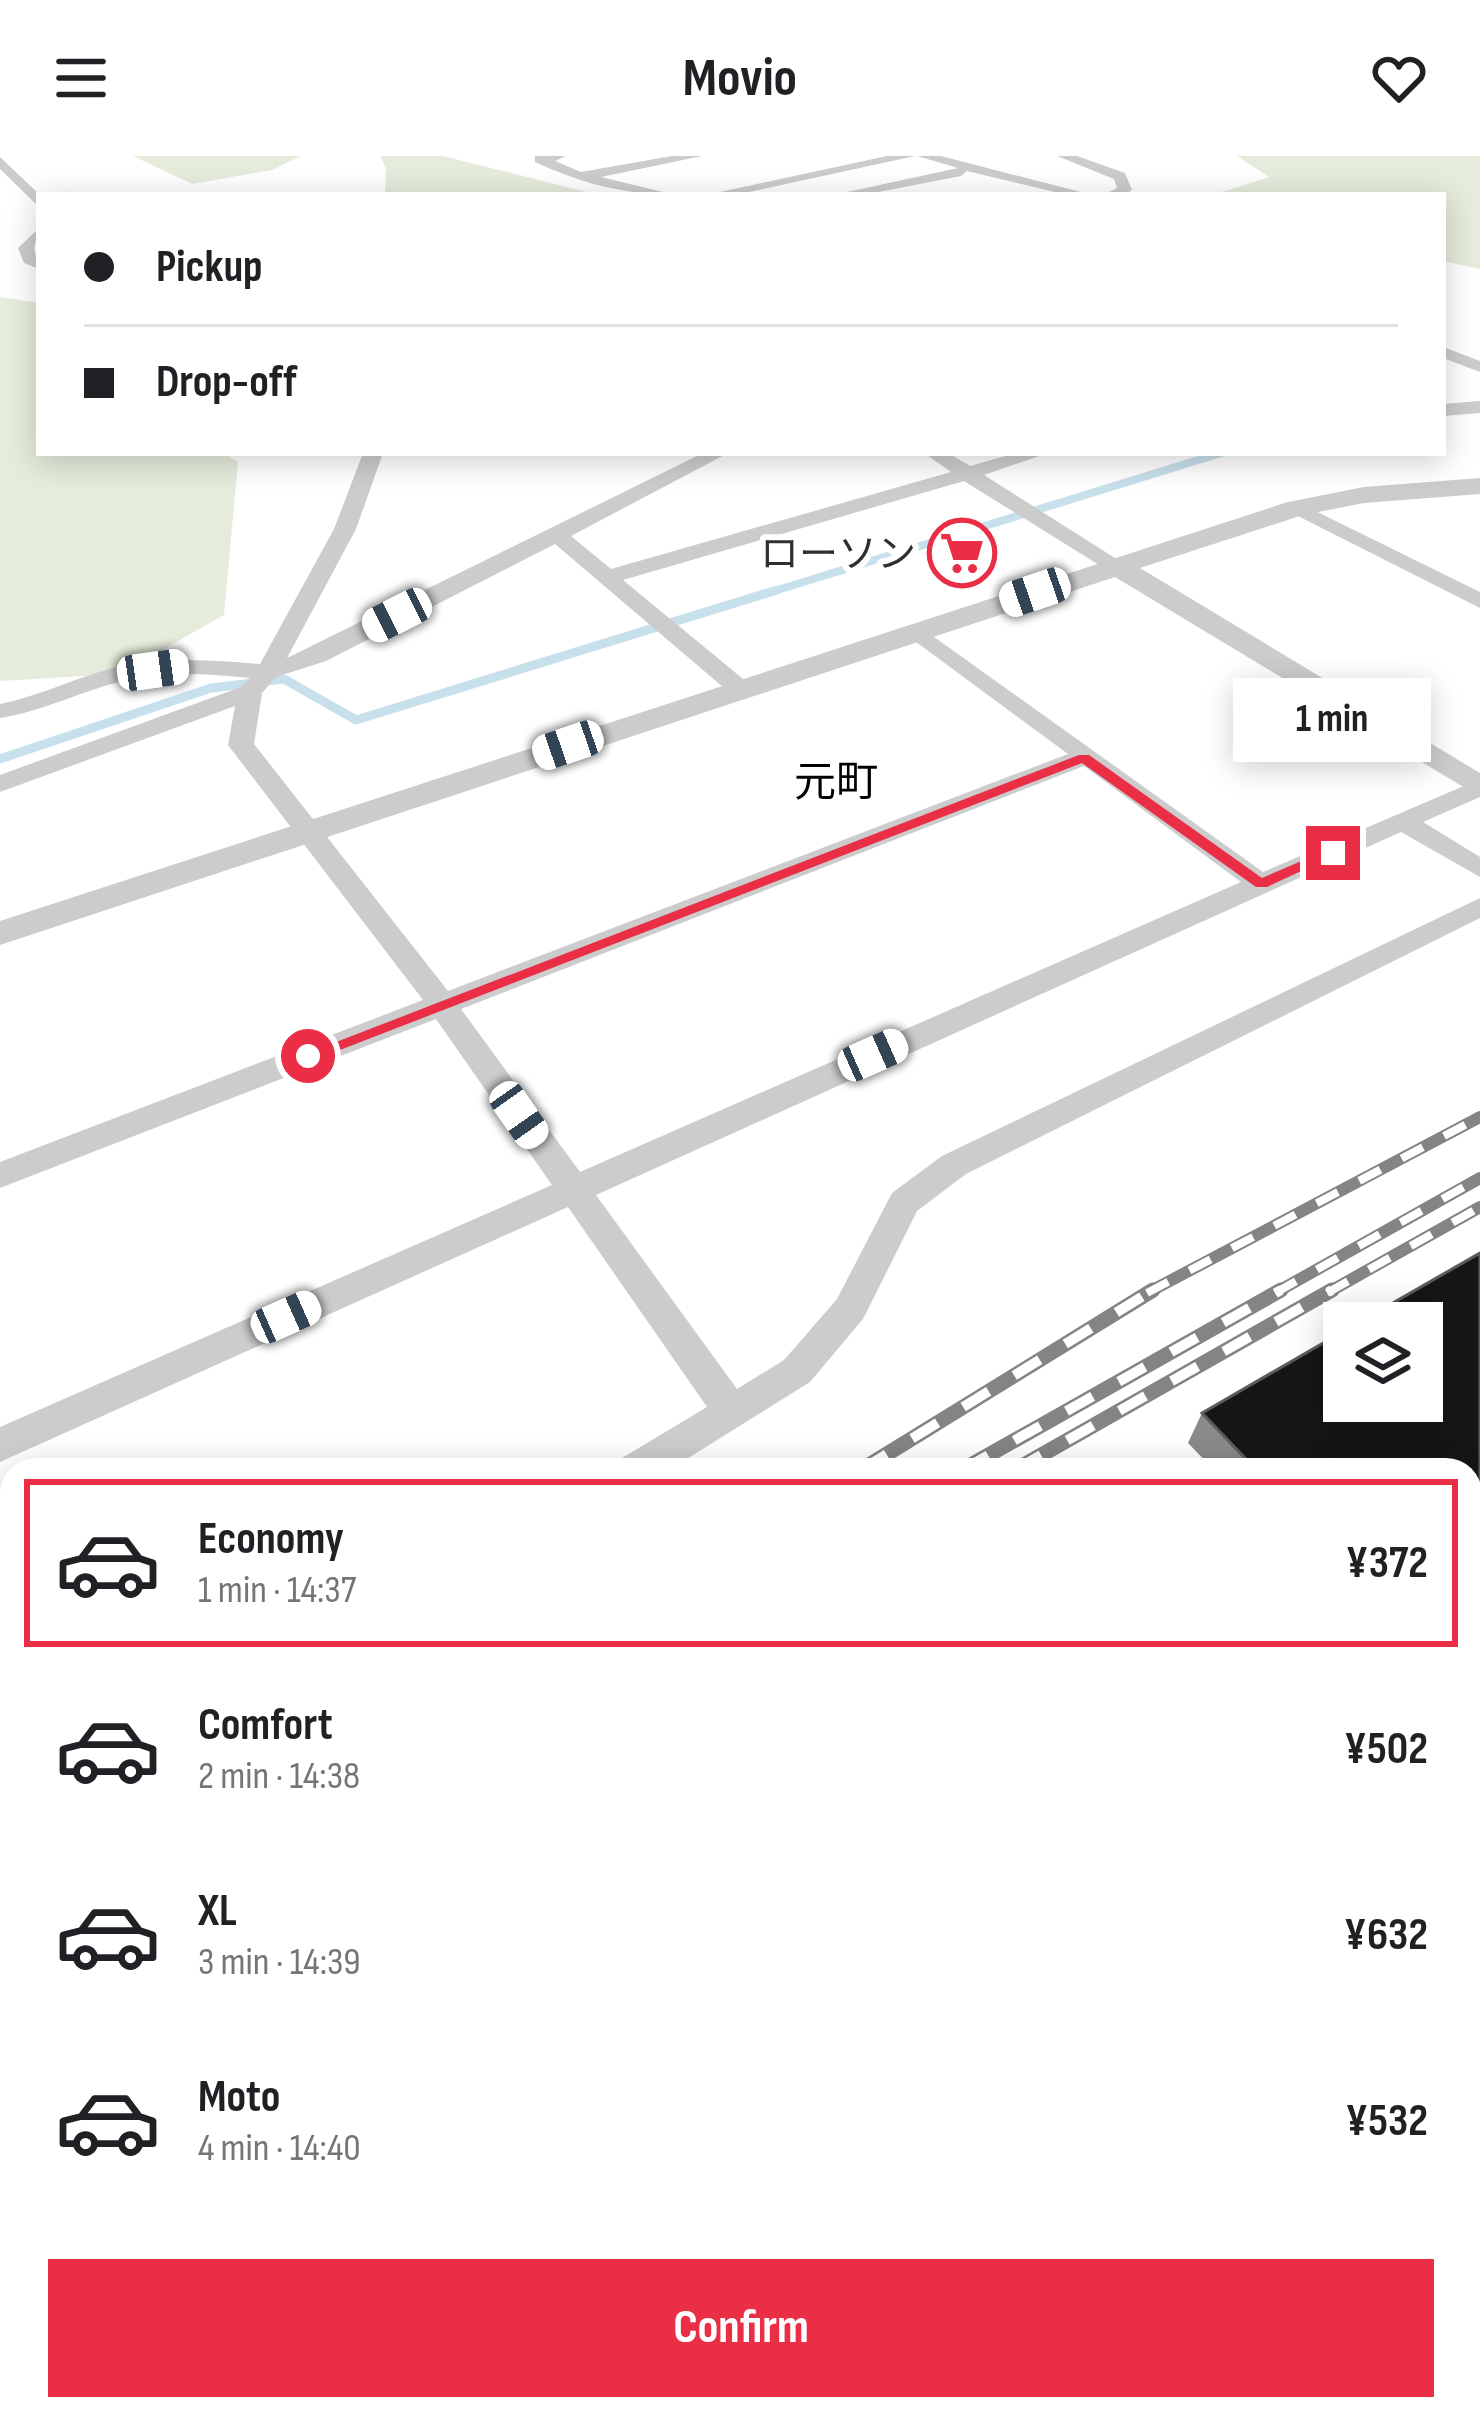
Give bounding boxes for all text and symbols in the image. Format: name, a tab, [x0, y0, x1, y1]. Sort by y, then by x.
icon: menu	[48, 45, 114, 111]
icon: heart	[1366, 45, 1432, 111]
text: Movio	[683, 46, 797, 111]
text: Pickup	[156, 240, 263, 295]
text: Drop-off	[156, 355, 297, 410]
supermarket icon: ローソン	[927, 518, 997, 588]
place label: ローソン	[760, 532, 916, 579]
car	[995, 563, 1075, 621]
car	[357, 583, 437, 647]
car	[115, 647, 191, 693]
callout: 1 min	[1234, 679, 1432, 763]
text: 1 min	[1296, 696, 1368, 743]
car	[528, 716, 608, 774]
district label: 元町	[794, 758, 878, 809]
route end	[1306, 826, 1360, 880]
car	[833, 1024, 913, 1086]
route start	[281, 1029, 335, 1083]
car	[484, 1075, 554, 1155]
car	[246, 1286, 326, 1348]
map controls	[1323, 1302, 1443, 1422]
button: layers	[1323, 1302, 1443, 1422]
icon: car	[54, 1509, 162, 1617]
text: Economy	[198, 1512, 344, 1567]
text: ¥372	[1346, 1536, 1428, 1591]
text: 1 min · 14:37	[198, 1567, 356, 1614]
icon: car	[54, 1695, 162, 1803]
text: Comfort	[198, 1698, 333, 1753]
text: ¥502	[1344, 1722, 1428, 1777]
text: 2 min · 14:38	[198, 1753, 360, 1800]
icon: car	[54, 1881, 162, 1989]
text: XL	[198, 1884, 237, 1939]
text: ¥632	[1344, 1908, 1428, 1963]
text: 3 min · 14:39	[198, 1939, 361, 1986]
icon: car	[54, 2067, 162, 2175]
text: Moto	[198, 2070, 280, 2125]
text: ¥532	[1345, 2094, 1428, 2149]
text: 4 min · 14:40	[198, 2125, 361, 2172]
button: Confirm	[48, 2259, 1434, 2397]

